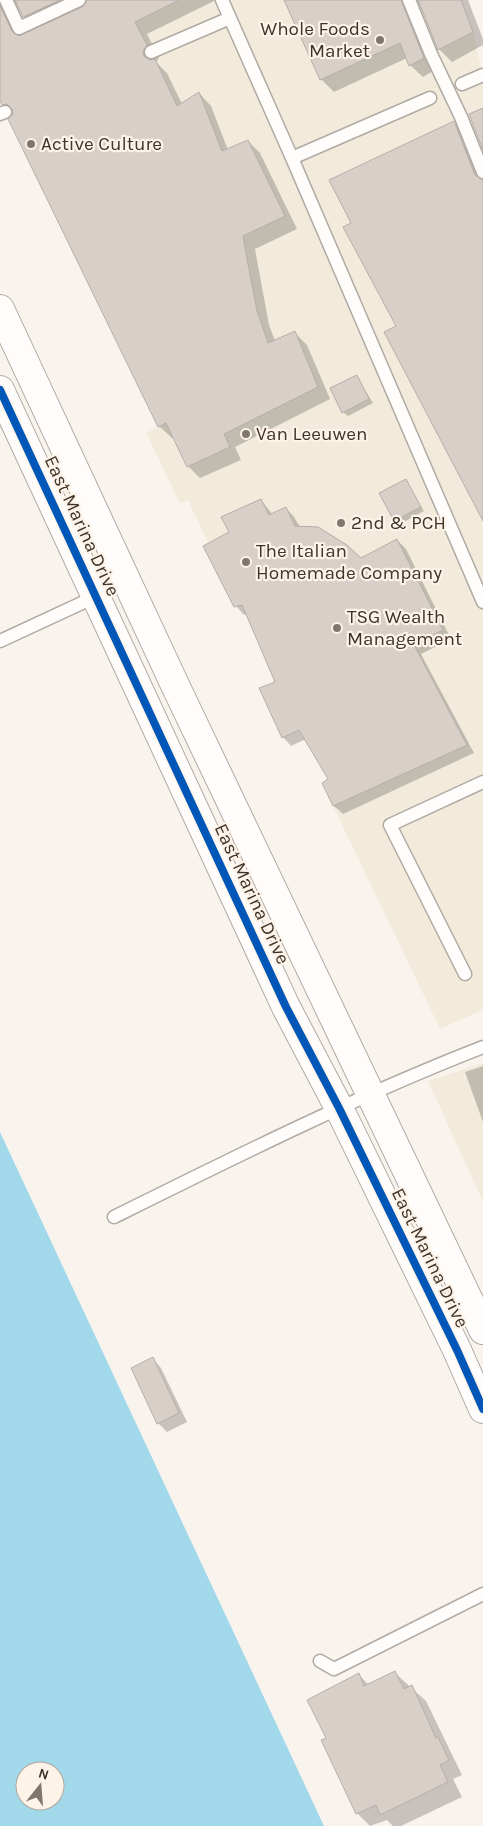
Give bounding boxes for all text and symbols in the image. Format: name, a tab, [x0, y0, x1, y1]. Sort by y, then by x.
place label: Whole Foods Market	[260, 18, 370, 62]
marker: Whole Foods Market	[374, 34, 386, 46]
place label: Active Culture	[41, 133, 162, 155]
marker: Active Culture	[25, 138, 37, 150]
place label: Van Leeuwen	[256, 423, 367, 445]
marker: Van Leeuwen	[240, 428, 252, 440]
street label: East Marina Drive	[40, 452, 124, 600]
place label: 2nd & PCH	[351, 512, 446, 534]
marker: 2nd & PCH	[335, 517, 347, 529]
place label: The Italian Homemade Company	[256, 540, 442, 584]
marker: The Italian Homemade Company	[240, 556, 252, 568]
place label: TSG Wealth Management	[347, 606, 462, 650]
marker: TSG Wealth Management	[331, 622, 343, 634]
street label: East Marina Drive	[210, 820, 294, 968]
street label: East Marina Drive	[387, 1185, 473, 1331]
north arrow	[15, 1761, 65, 1811]
text: N	[36, 1764, 51, 1784]

